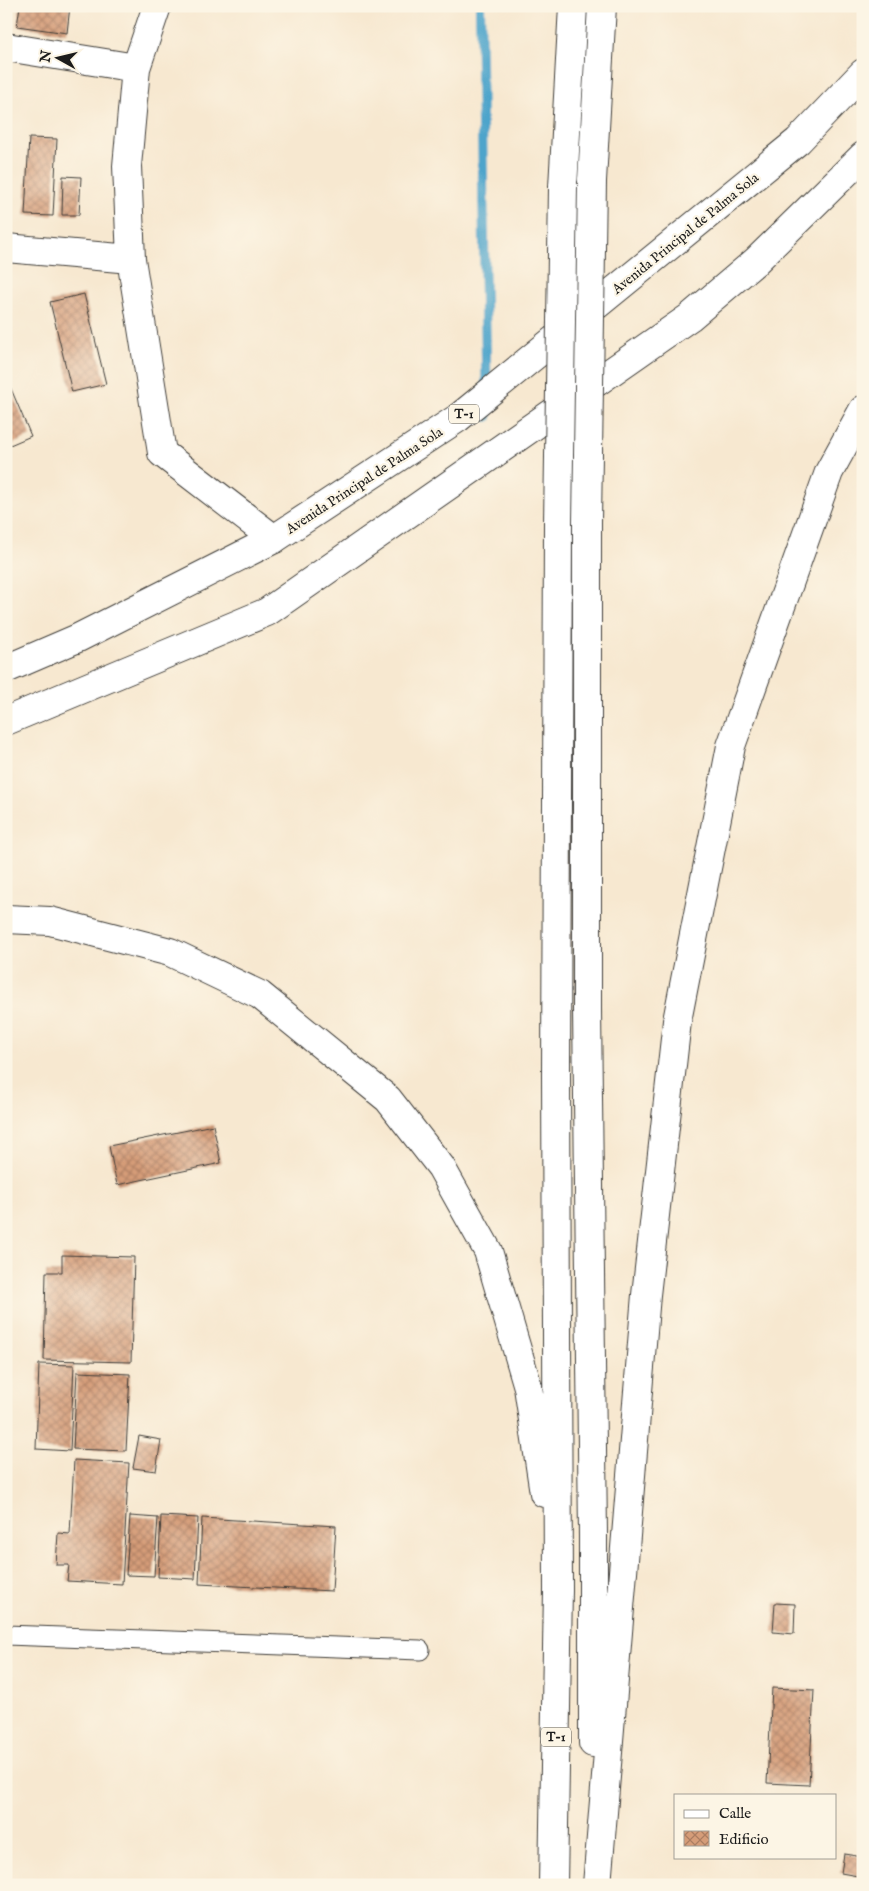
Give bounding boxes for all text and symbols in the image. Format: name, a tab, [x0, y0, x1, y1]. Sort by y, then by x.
north arrow	[32, 32, 82, 82]
text: N	[36, 49, 56, 65]
street label: Avenida Principal de Palma Sola	[608, 168, 763, 299]
road number: T-1	[449, 404, 479, 424]
street label: Avenida Principal de Palma Sola	[282, 423, 447, 539]
road number: T-1	[541, 1728, 571, 1746]
legend	[674, 1794, 836, 1858]
text: Calle	[719, 1804, 751, 1823]
text: Edificio	[719, 1830, 769, 1849]

